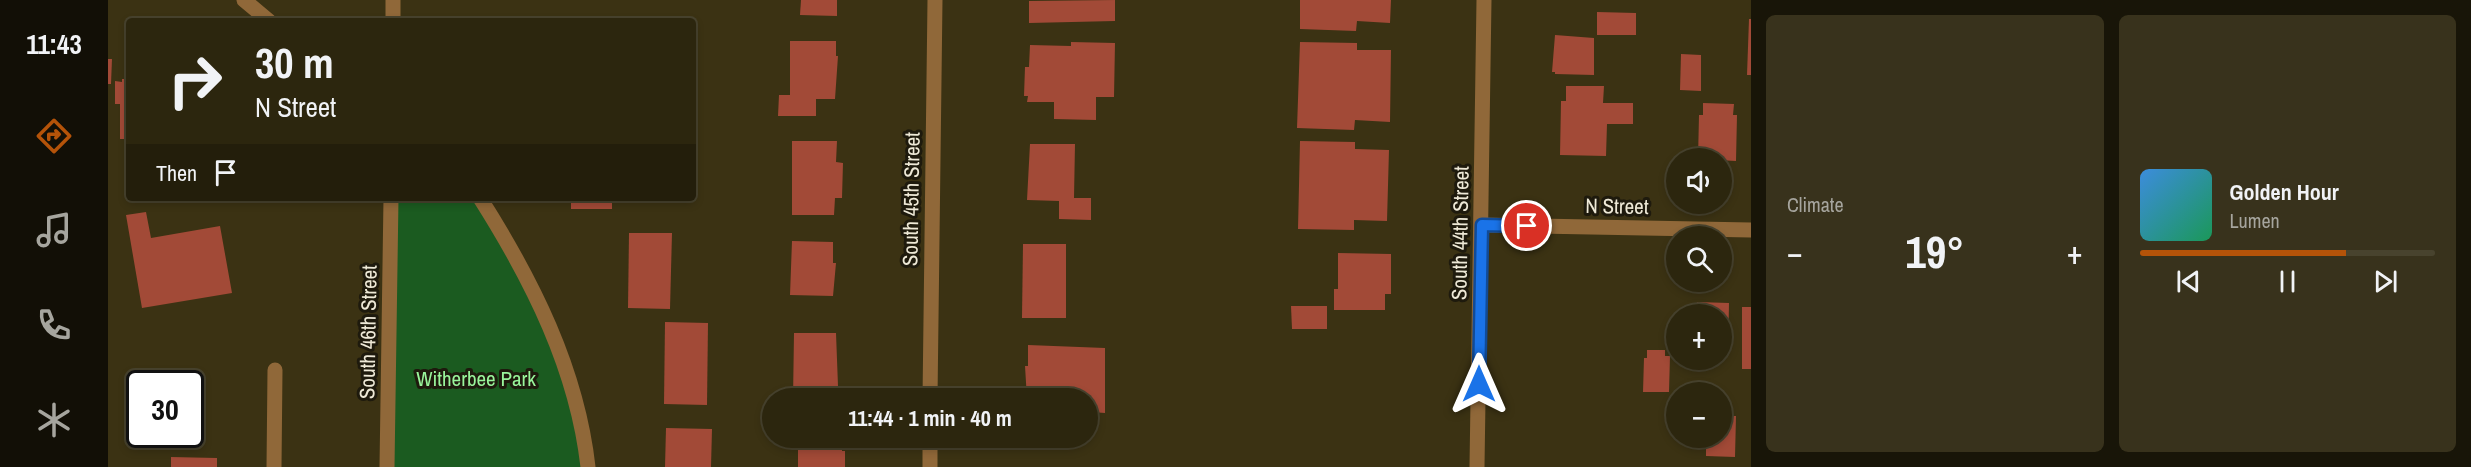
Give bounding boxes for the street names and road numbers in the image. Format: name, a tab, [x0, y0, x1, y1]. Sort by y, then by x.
street label: South 45th Street	[895, 132, 927, 266]
street label: South 44th Street	[1444, 166, 1476, 300]
street label: N Street	[1585, 191, 1649, 221]
street label: South 46th Street	[352, 265, 384, 399]

